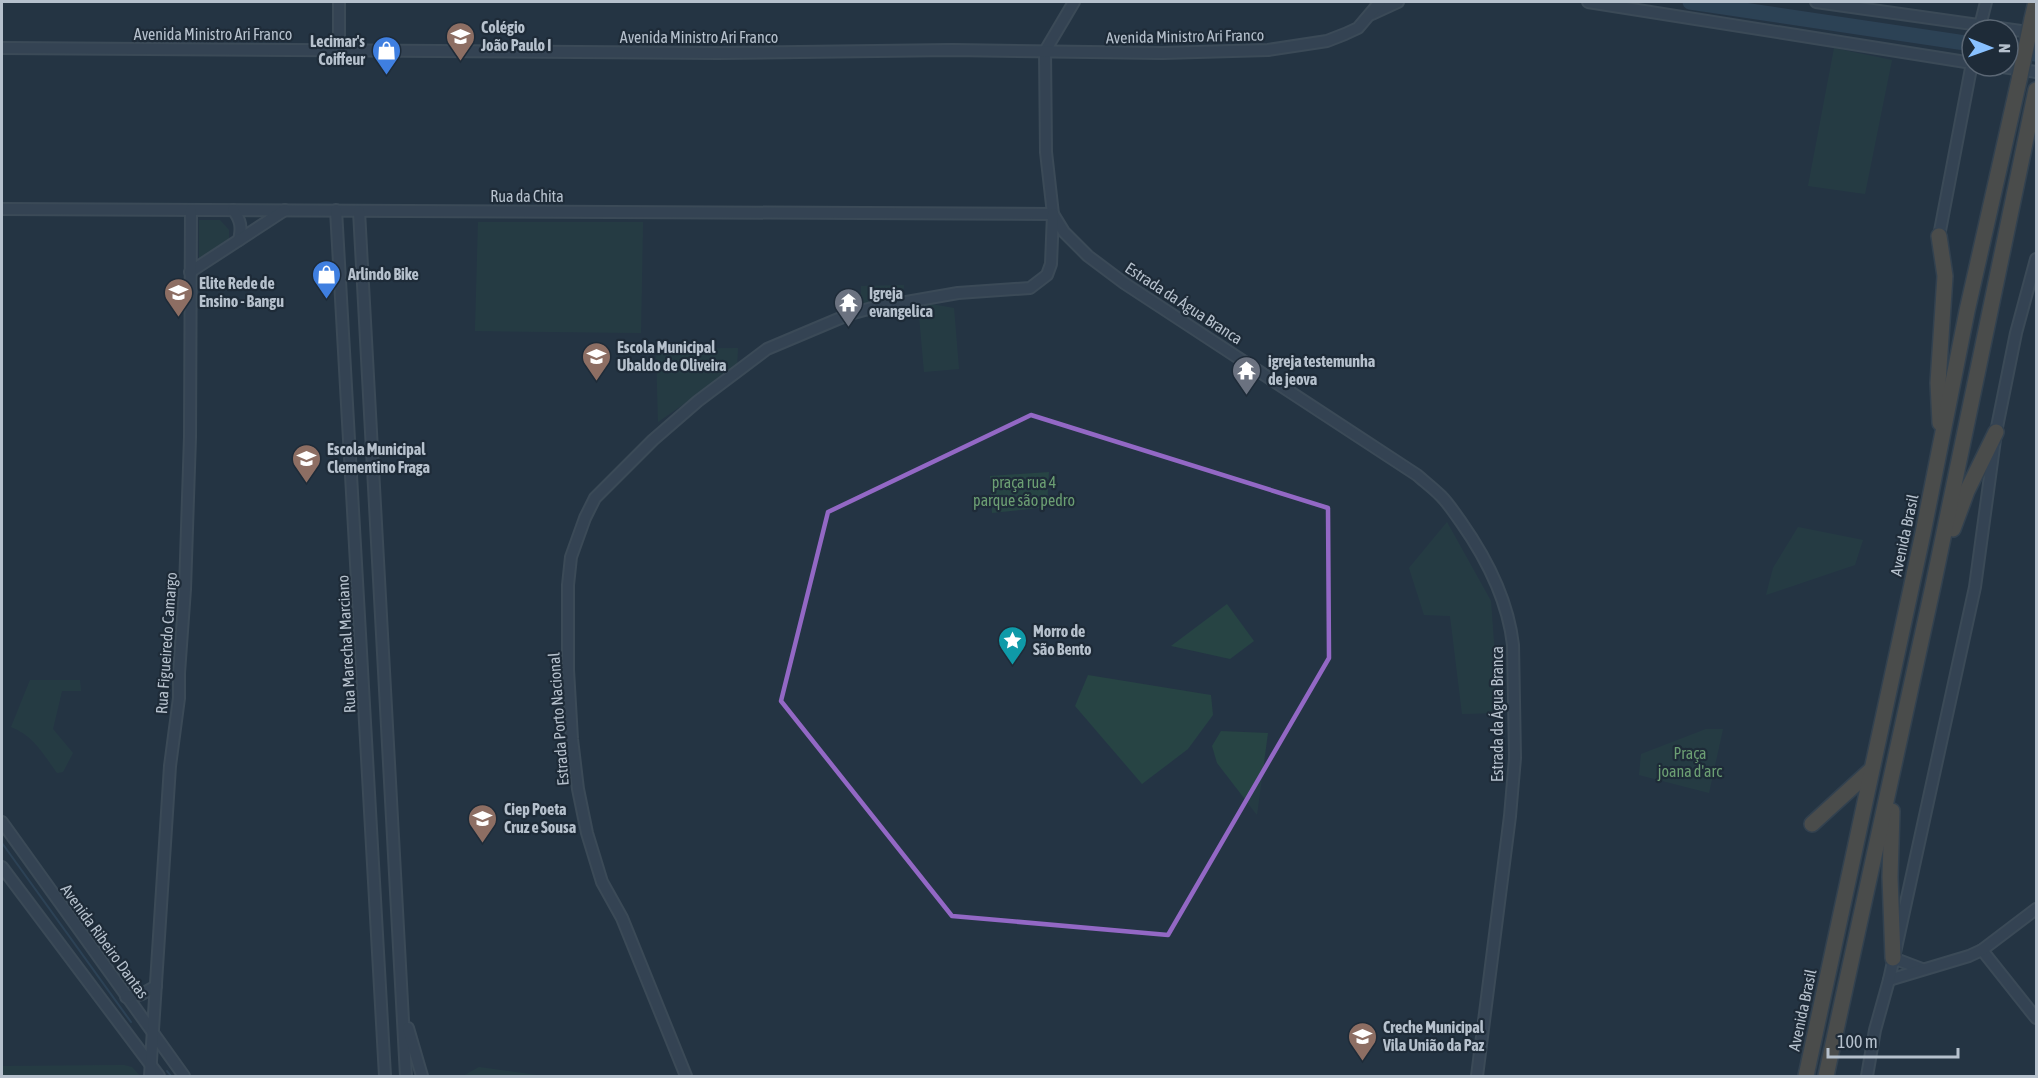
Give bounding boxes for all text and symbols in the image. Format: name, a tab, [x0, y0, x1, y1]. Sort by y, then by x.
place label: Colégio João Paulo I	[480, 18, 551, 54]
north arrow	[1960, 18, 2020, 78]
school or university icon: Colégio João Paulo I	[444, 20, 476, 62]
street label: Avenida Ministro Ari Franco	[134, 25, 292, 43]
street label: Avenida Ministro Ari Franco	[1106, 26, 1264, 46]
street label: Avenida Ministro Ari Franco	[620, 28, 778, 46]
place label: Lecimar's Coiffeur	[310, 32, 365, 68]
shop icon: Lecimar's Coiffeur	[370, 34, 402, 76]
text: N	[1996, 43, 2014, 53]
street label: Rua da Chita	[490, 187, 564, 205]
shop icon: Arlindo Bike	[311, 258, 343, 300]
street label: Estrada da Água Branca	[1122, 258, 1246, 348]
place label: Arlindo Bike	[347, 265, 419, 283]
place label: Elite Rede de Ensino - Bangu	[199, 274, 284, 310]
school or university icon: Elite Rede de Ensino - Bangu	[162, 276, 194, 318]
place label: Igreja evangelica	[869, 284, 933, 320]
temple icon: Igreja evangelica	[832, 286, 864, 328]
place label: Escola Municipal Ubaldo de Oliveira	[617, 338, 726, 374]
school or university icon: Escola Municipal Ubaldo de Oliveira	[580, 340, 612, 382]
place label: igreja testemunha de jeova	[1268, 352, 1375, 388]
temple icon: igreja testemunha de jeova	[1231, 354, 1263, 396]
place label: Escola Municipal Clementino Fraga	[327, 440, 430, 476]
school or university icon: Escola Municipal Clementino Fraga	[290, 442, 322, 484]
park label: praça rua 4 parque são pedro	[973, 473, 1075, 510]
street label: Avenida Brasil	[1887, 492, 1922, 578]
street label: Rua Figueiredo Camargo	[152, 571, 181, 715]
street label: Rua Marechal Marciano	[333, 575, 359, 713]
place label: Morro de São Bento	[1033, 622, 1092, 658]
place icon: Morro de São Bento	[996, 624, 1028, 666]
street label: Estrada da Água Branca	[1488, 646, 1507, 782]
street label: Estrada Porto Nacional	[544, 651, 572, 786]
park label: Praça joana d'arc	[1657, 744, 1722, 781]
place label: Ciep Poeta Cruz e Sousa	[504, 800, 576, 836]
school or university icon: Ciep Poeta Cruz e Sousa	[467, 802, 499, 844]
street label: Avenida Ribeiro Dantas	[58, 880, 153, 1002]
street label: Avenida Brasil	[1785, 967, 1820, 1053]
place label: Creche Municipal Vila União da Paz	[1382, 1018, 1485, 1054]
school or university icon: Creche Municipal Vila União da Paz	[1346, 1020, 1378, 1062]
scale bar	[1828, 1021, 1958, 1059]
text: 100 m	[1837, 1031, 1878, 1052]

